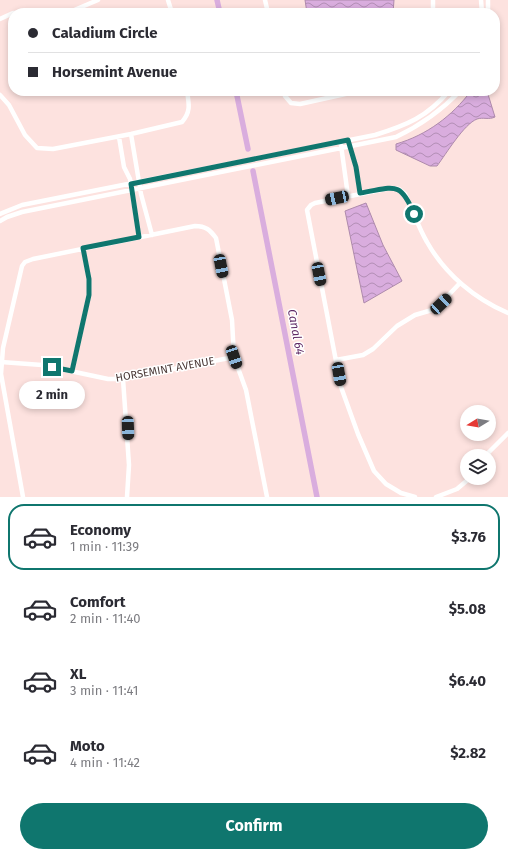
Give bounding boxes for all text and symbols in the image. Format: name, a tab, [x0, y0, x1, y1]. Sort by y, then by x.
text: Caladium Circle	[52, 24, 157, 42]
text: Horsemint Avenue	[52, 63, 177, 81]
car	[324, 190, 350, 206]
route start	[405, 205, 423, 223]
car	[213, 253, 229, 279]
car	[311, 261, 327, 287]
car	[428, 291, 454, 317]
water label: Canal 64	[285, 308, 307, 356]
car	[224, 344, 244, 370]
street label: HORSEMINT AVENUE	[115, 354, 216, 385]
route end	[43, 358, 61, 376]
car	[331, 361, 347, 387]
callout: 2 min	[19, 381, 85, 409]
text: 2 min	[36, 387, 68, 402]
north arrow	[460, 405, 496, 441]
map controls	[460, 405, 496, 485]
car	[122, 416, 134, 440]
button: layers	[460, 449, 496, 485]
icon: car	[22, 519, 58, 555]
text: Economy	[70, 521, 131, 539]
text: $3.76	[451, 528, 486, 546]
text: 1 min · 11:39	[70, 539, 139, 554]
icon: car	[22, 591, 58, 627]
text: Comfort	[70, 593, 126, 611]
text: $5.08	[449, 600, 486, 618]
text: 2 min · 11:40	[70, 611, 141, 626]
icon: car	[22, 663, 58, 699]
text: XL	[70, 665, 86, 683]
text: $6.40	[449, 672, 486, 690]
text: 3 min · 11:41	[70, 683, 138, 698]
icon: car	[22, 735, 58, 771]
text: Moto	[70, 737, 105, 755]
text: $2.82	[450, 744, 486, 762]
text: 4 min · 11:42	[70, 755, 140, 770]
button: Confirm	[20, 803, 488, 849]

